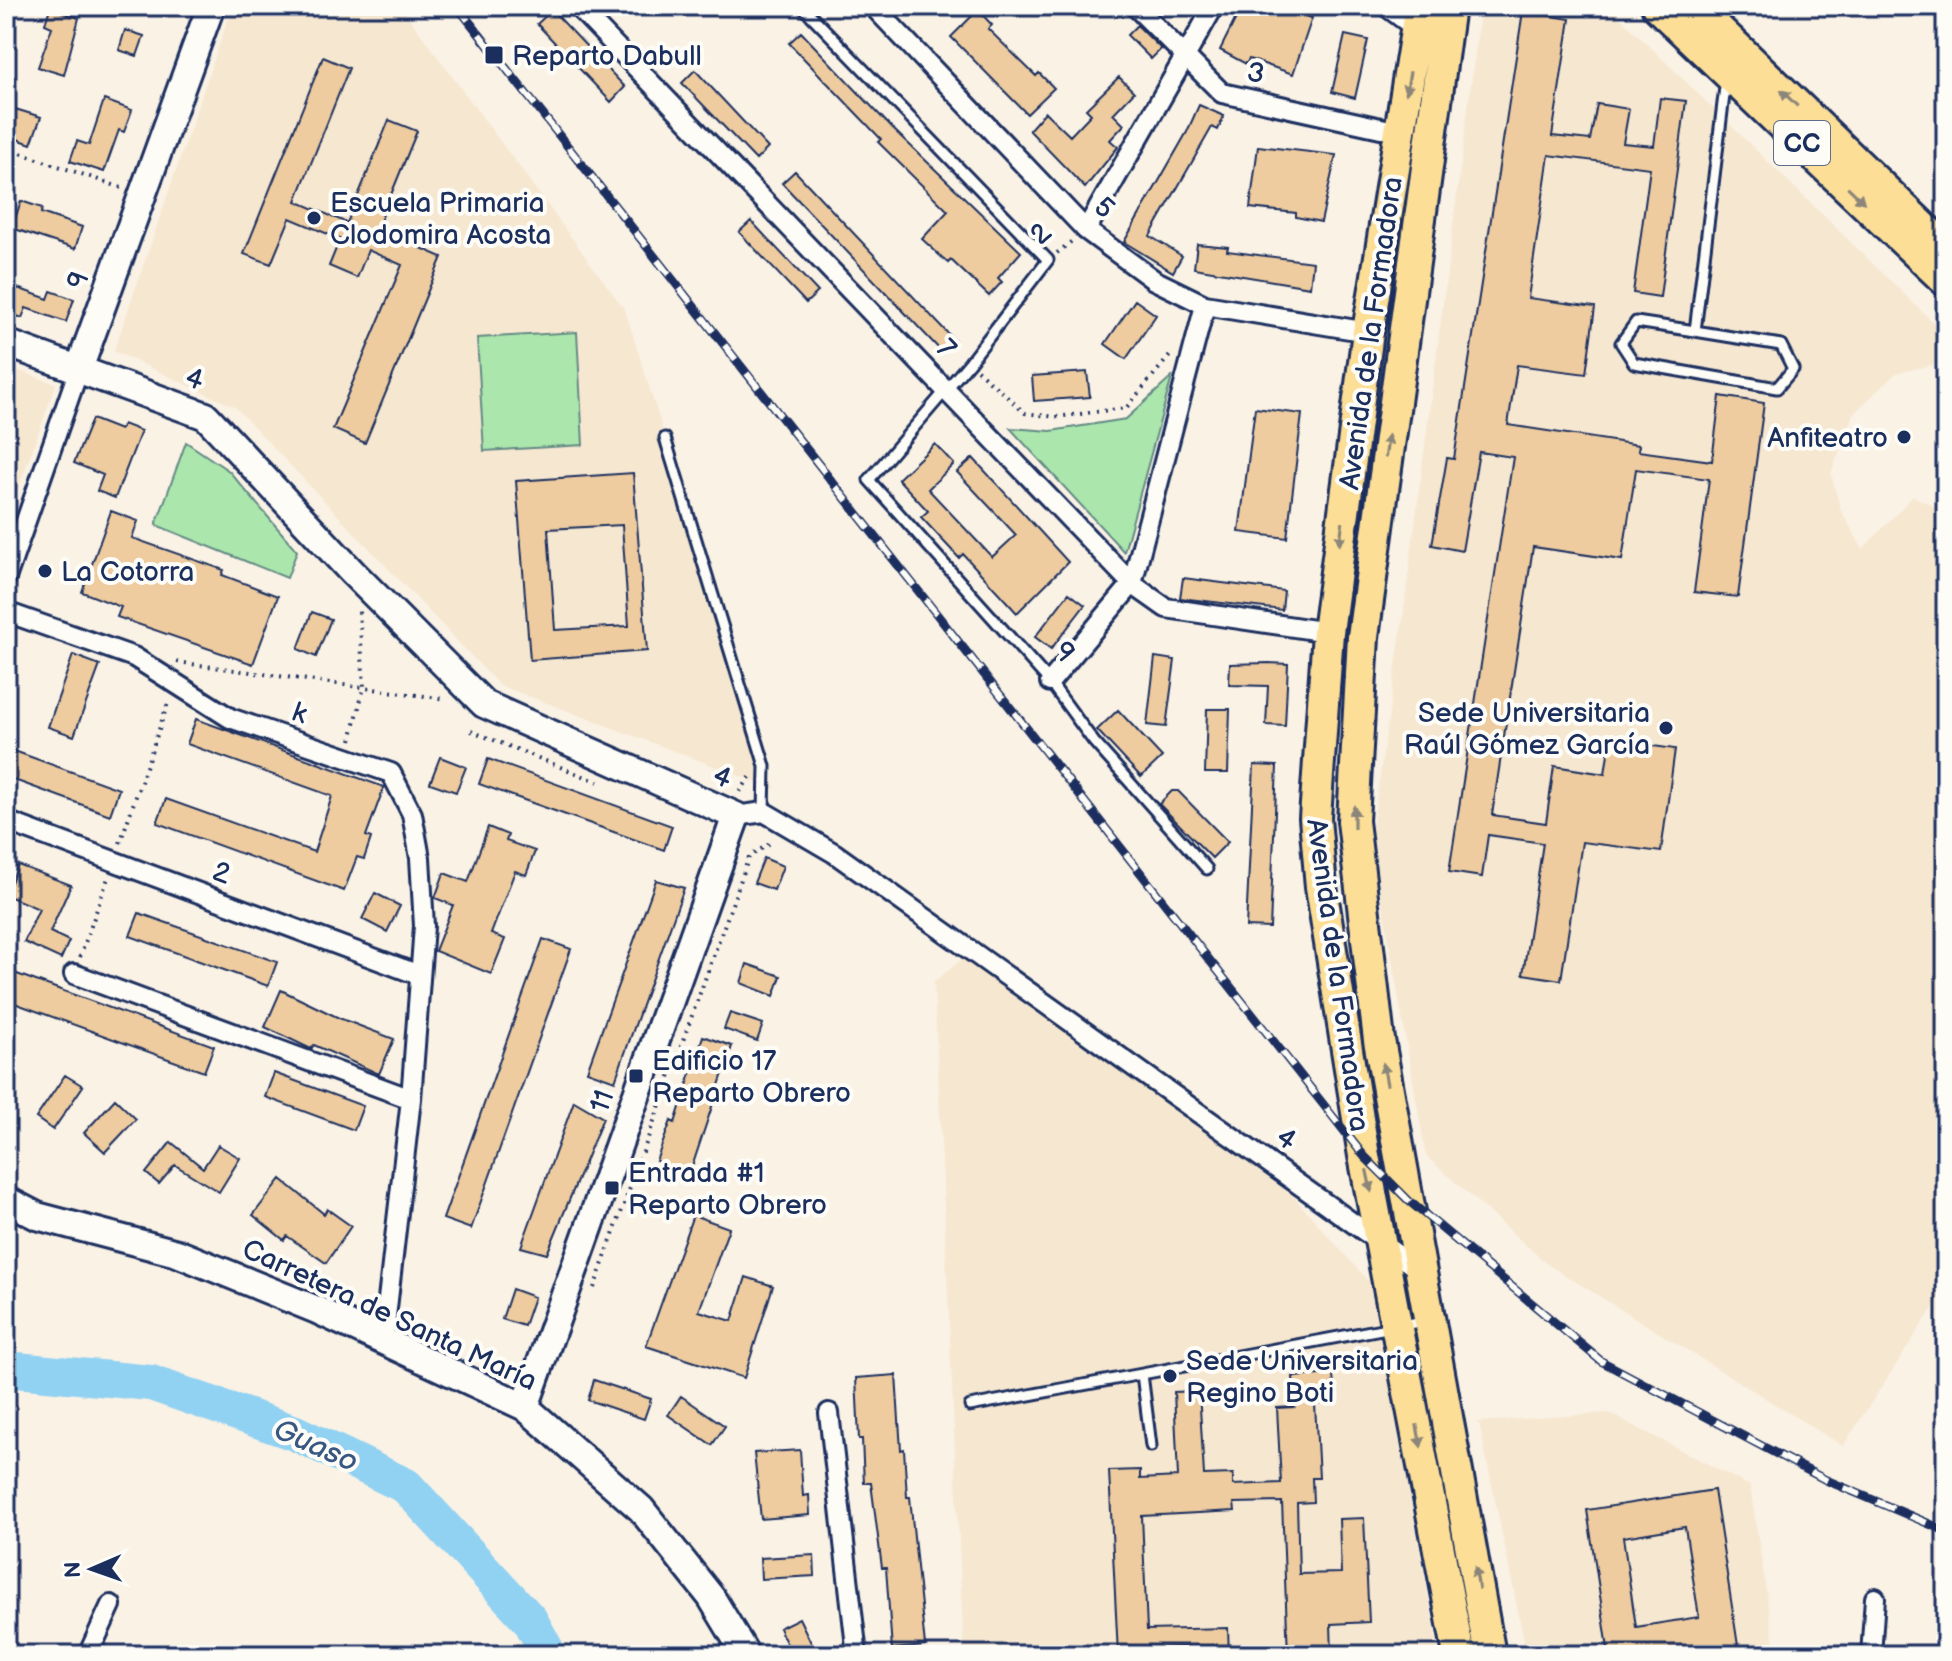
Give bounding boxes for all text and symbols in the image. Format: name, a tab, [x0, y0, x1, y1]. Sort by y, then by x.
place label: Reparto Dabull	[512, 40, 702, 73]
marker: Reparto Dabull	[483, 44, 505, 66]
street label: 3	[1244, 56, 1268, 91]
one-way arrow	[1401, 71, 1413, 96]
one-way arrow	[1780, 89, 1799, 107]
road number: CC	[1774, 121, 1830, 165]
street label: Avenida de la Formadora	[1333, 175, 1410, 492]
one-way arrow	[1846, 185, 1865, 204]
place label: Escuela Primaria Clodomira Acosta	[330, 187, 551, 252]
street label: 5	[1087, 190, 1121, 226]
marker: Escuela Primaria Clodomira Acosta	[305, 209, 323, 227]
street label: 2	[1024, 216, 1059, 252]
street label: 9	[60, 267, 97, 294]
street label: 7	[929, 333, 963, 366]
street label: 4	[181, 361, 208, 398]
place label: Anfiteatro	[1767, 422, 1888, 455]
marker: Anfiteatro	[1895, 428, 1913, 446]
one-way arrow	[1381, 433, 1394, 458]
one-way arrow	[1334, 522, 1347, 547]
place label: La Cotorra	[61, 556, 194, 589]
marker: La Cotorra	[36, 562, 54, 580]
street label: 9	[1046, 635, 1082, 669]
street label: k	[288, 696, 312, 731]
place label: Sede Universitaria Raúl Gómez García	[1404, 697, 1650, 762]
marker: Sede Universitaria Raúl Gómez García	[1657, 719, 1675, 737]
street label: 4	[708, 759, 737, 796]
one-way arrow	[1348, 804, 1360, 829]
street label: Avenida de la Formadora	[1299, 817, 1376, 1134]
street label: 2	[208, 855, 235, 892]
place label: Edificio 17 Reparto Obrero	[652, 1045, 851, 1110]
one-way arrow	[1379, 1062, 1391, 1087]
marker: Edificio 17 Reparto Obrero	[627, 1067, 645, 1085]
street label: 11	[583, 1086, 622, 1117]
street label: 4	[1270, 1121, 1303, 1158]
place label: Entrada #1 Reparto Obrero	[628, 1157, 827, 1222]
one-way arrow	[1363, 1168, 1376, 1193]
marker: Entrada #1 Reparto Obrero	[603, 1179, 621, 1197]
street label: Carretera de Santa María	[237, 1233, 542, 1398]
place label: Sede Universitaria Regino Boti	[1186, 1345, 1418, 1410]
marker: Sede Universitaria Regino Boti	[1161, 1367, 1179, 1385]
water label: Guaso	[268, 1412, 363, 1480]
one-way arrow	[1413, 1424, 1425, 1449]
north arrow	[52, 1529, 132, 1609]
text: N	[60, 1561, 87, 1578]
one-way arrow	[1470, 1565, 1482, 1590]

